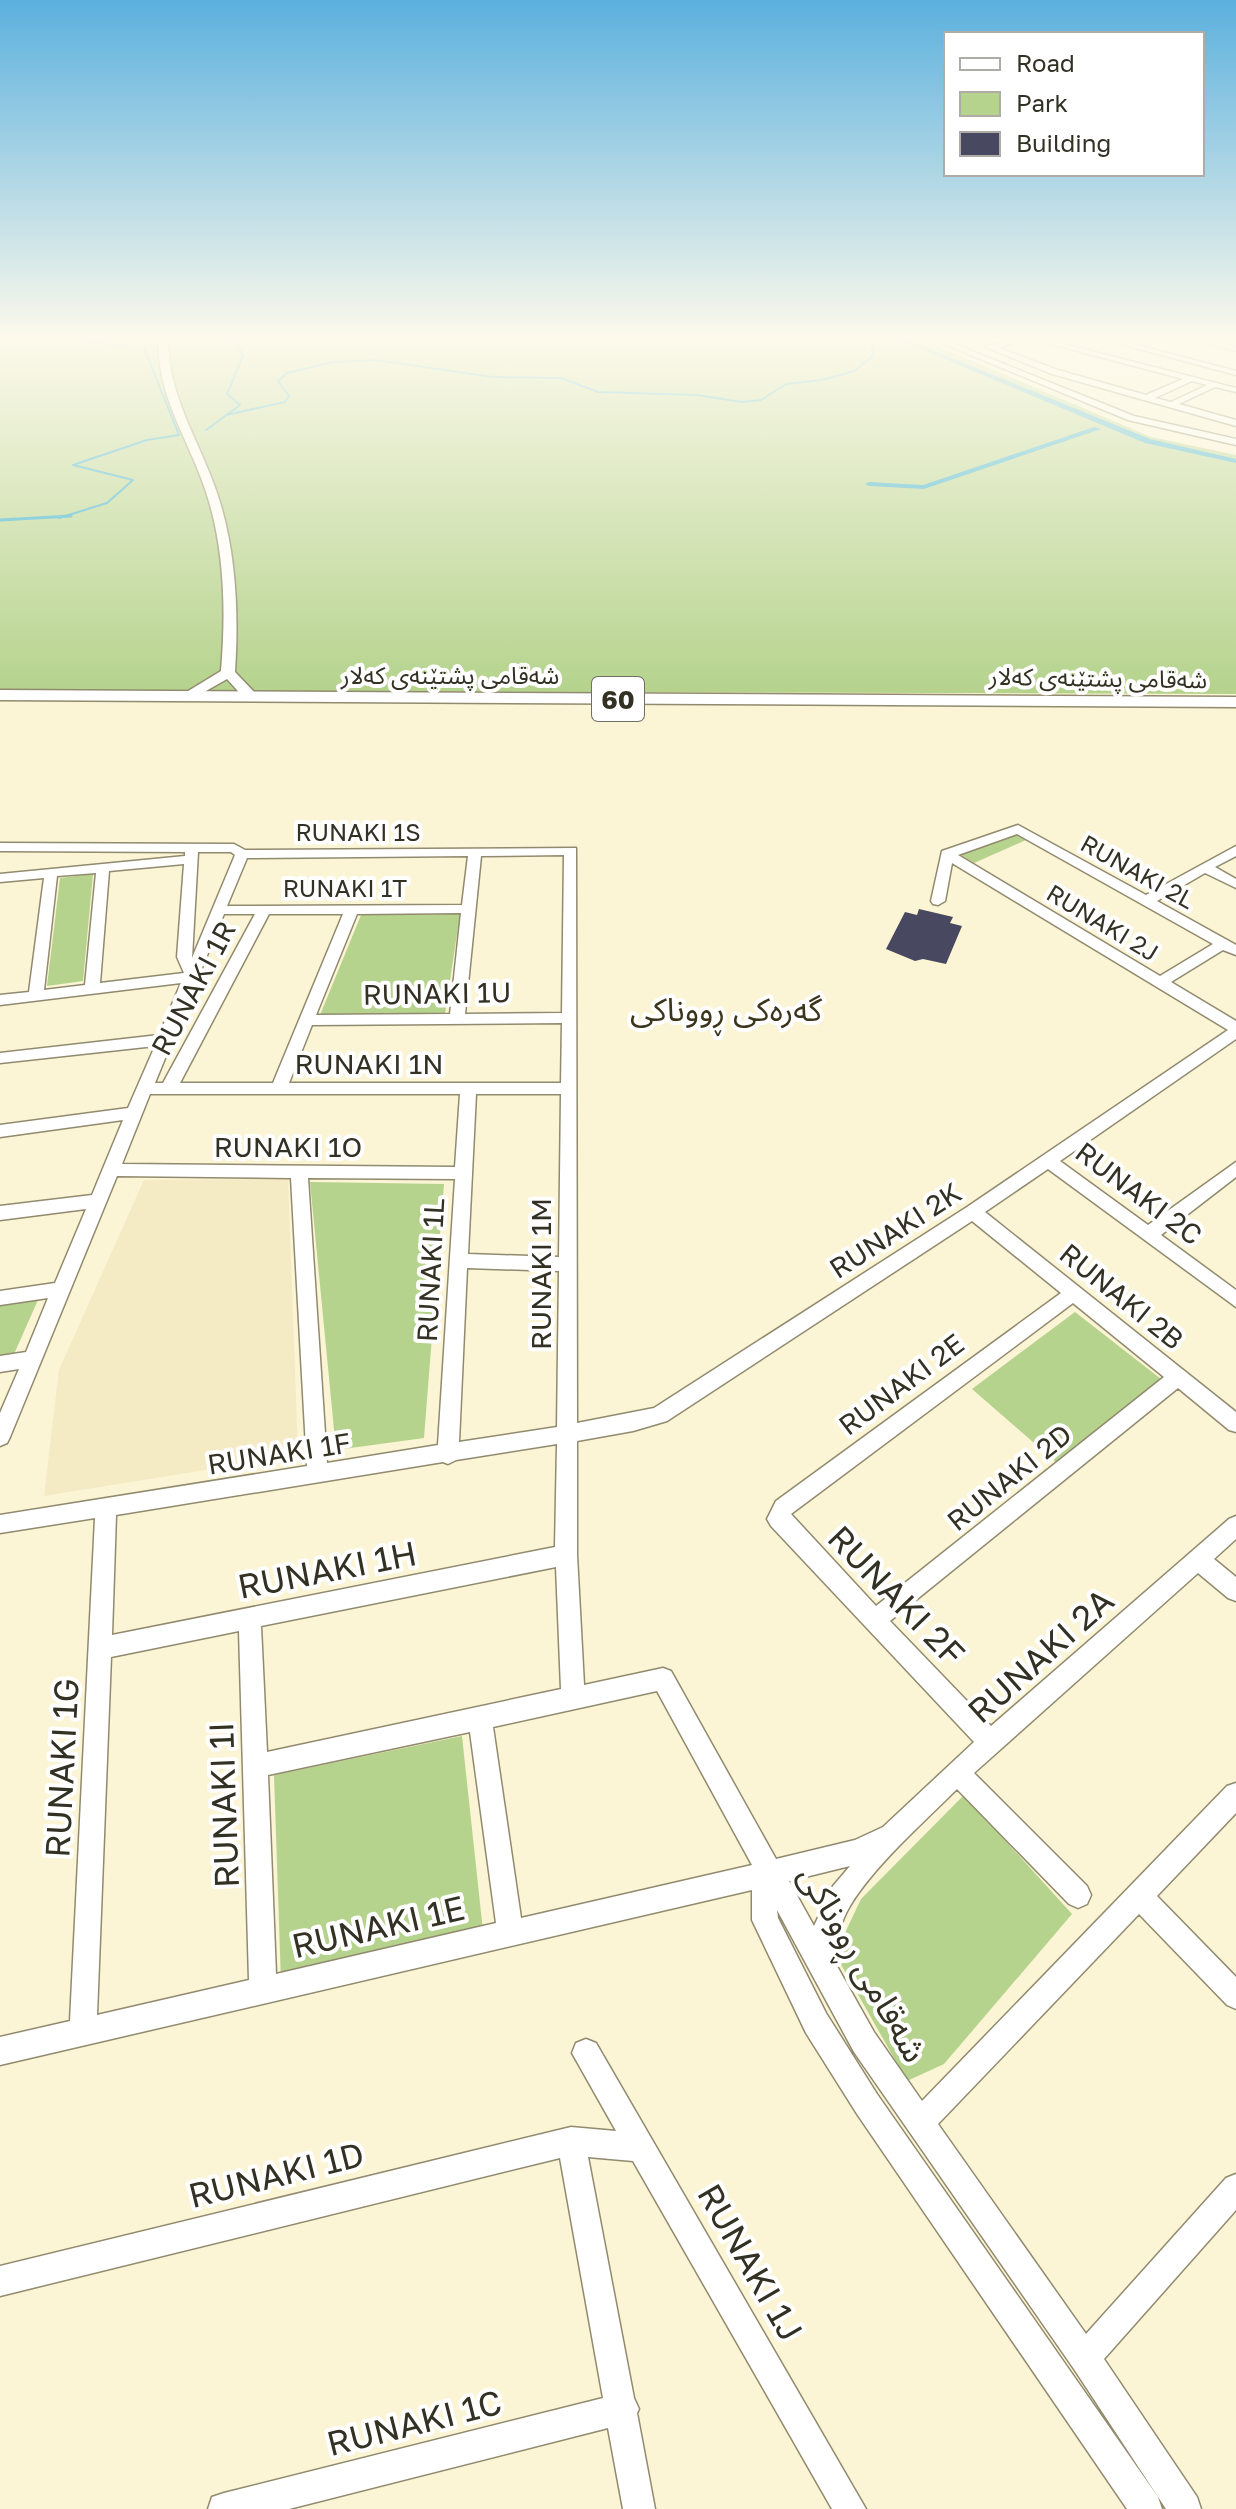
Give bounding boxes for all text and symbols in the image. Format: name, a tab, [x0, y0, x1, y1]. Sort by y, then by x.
legend	[944, 32, 1204, 176]
text: Road	[1016, 48, 1075, 77]
text: Park	[1016, 88, 1068, 117]
text: Building	[1016, 128, 1111, 157]
street label: شەقامی پشتێنەی کەلار	[340, 660, 559, 691]
street label: شەقامی پشتێنەی کەلار	[988, 661, 1207, 696]
road number: 60	[592, 677, 644, 721]
street label: RUNAKI 1S	[295, 817, 421, 846]
street label: RUNAKI 2L	[1076, 828, 1200, 914]
street label: RUNAKI 1T	[283, 873, 407, 902]
street label: RUNAKI 2J	[1042, 877, 1164, 967]
street label: RUNAKI 1R	[144, 915, 242, 1061]
street label: RUNAKI 1U	[363, 975, 511, 1011]
district label: گەرەکی ڕووناکی	[630, 990, 823, 1037]
street label: RUNAKI 1N	[294, 1047, 444, 1080]
street label: RUNAKI 1O	[214, 1130, 362, 1163]
street label: RUNAKI 2C	[1069, 1135, 1209, 1251]
street label: RUNAKI 2K	[823, 1175, 967, 1285]
street label: RUNAKI 1L	[410, 1197, 450, 1343]
street label: RUNAKI 1M	[524, 1198, 557, 1350]
street label: RUNAKI 2B	[1054, 1236, 1190, 1356]
street label: RUNAKI 2E	[832, 1326, 970, 1442]
street label: RUNAKI 2D	[940, 1417, 1078, 1537]
street label: RUNAKI 1F	[205, 1425, 353, 1481]
street label: RUNAKI 2F	[821, 1517, 973, 1673]
street label: RUNAKI 1H	[234, 1532, 420, 1606]
street label: RUNAKI 2A	[959, 1579, 1121, 1731]
street label: RUNAKI 1G	[36, 1677, 86, 1859]
street label: RUNAKI 1I	[200, 1721, 246, 1889]
street label: شەقامی ڕووناکی	[783, 1857, 936, 2073]
street label: RUNAKI 1E	[288, 1887, 468, 1965]
street label: RUNAKI 1D	[184, 2133, 368, 2215]
street label: RUNAKI 1J	[690, 2177, 812, 2347]
street label: RUNAKI 1C	[323, 2381, 505, 2463]

